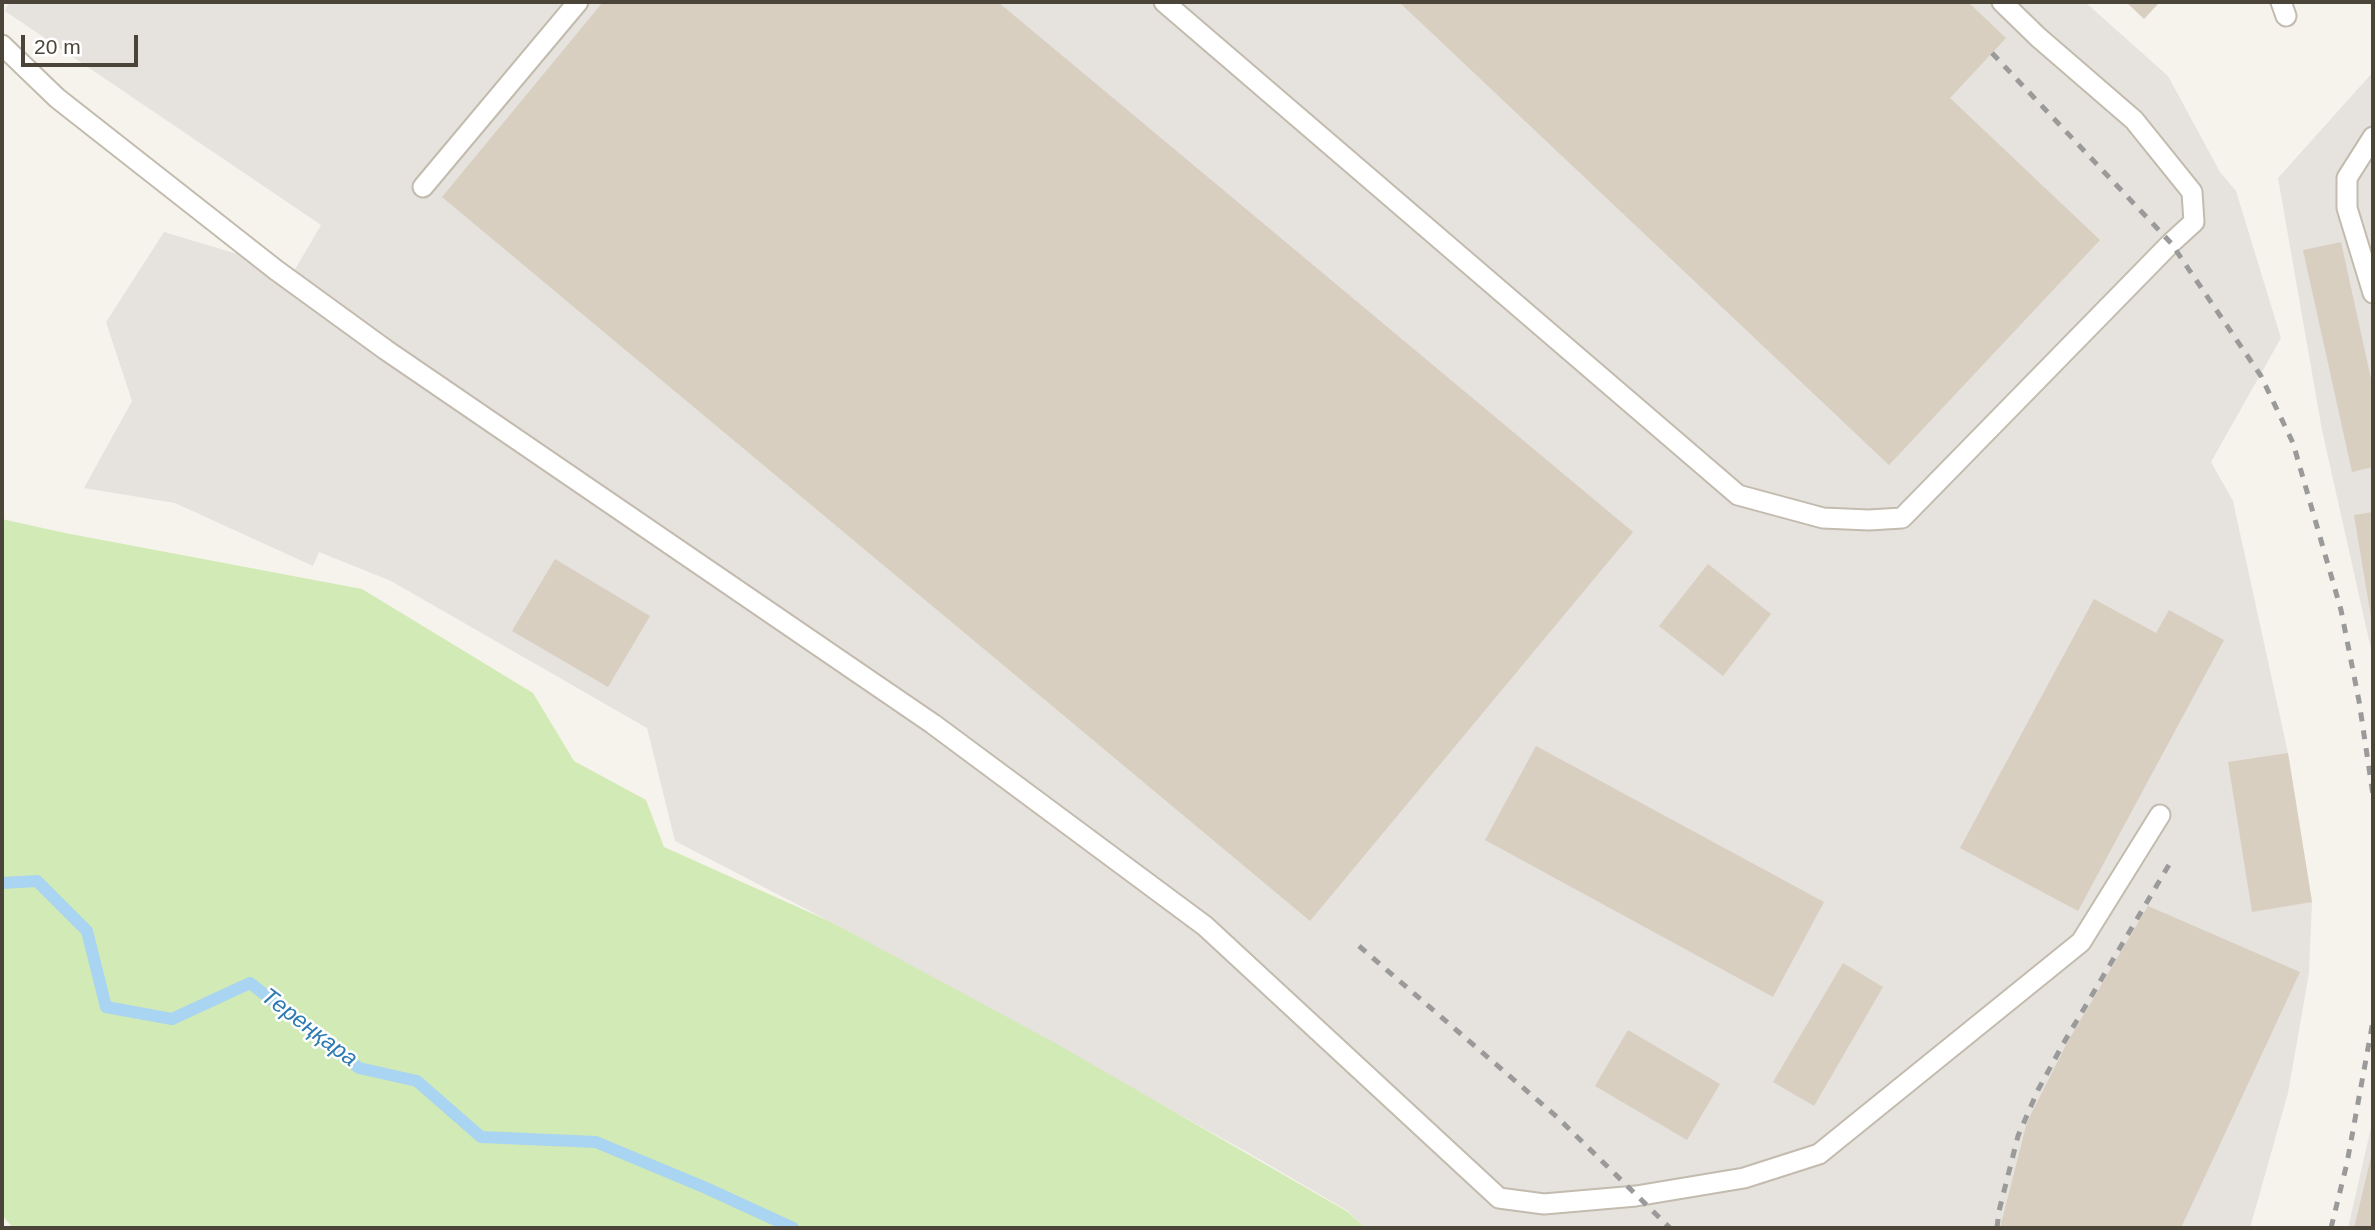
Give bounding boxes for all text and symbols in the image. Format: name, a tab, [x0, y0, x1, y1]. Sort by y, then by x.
scale bar	[24, 21, 142, 65]
text: 20 m	[34, 35, 81, 58]
water label: Тереңқара	[255, 983, 363, 1073]

